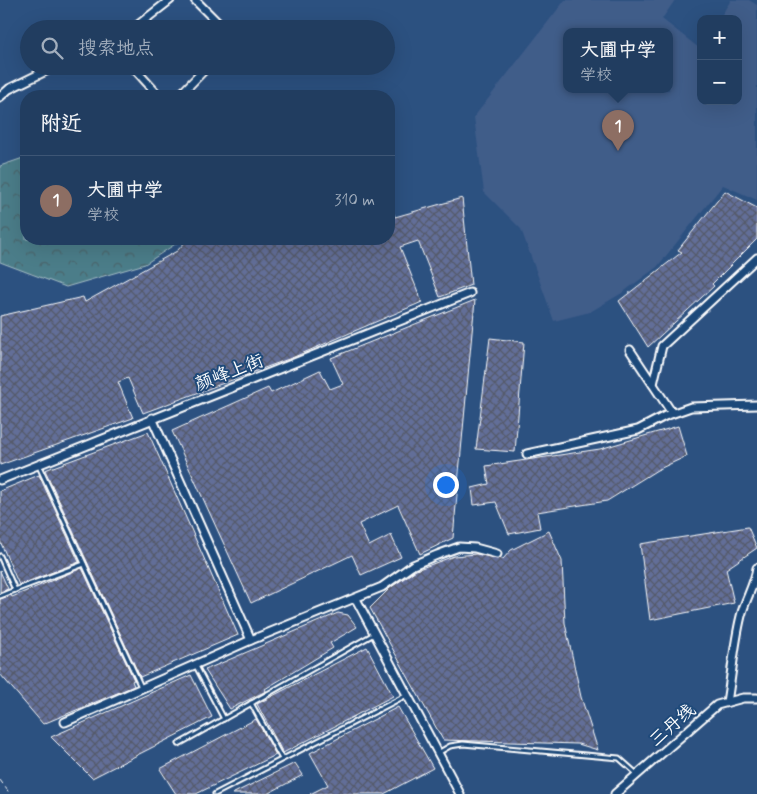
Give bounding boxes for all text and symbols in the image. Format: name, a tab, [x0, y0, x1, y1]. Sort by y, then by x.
map controls	[697, 15, 742, 105]
button: +	[697, 15, 742, 60]
search box	[20, 20, 395, 75]
popup	[563, 28, 673, 93]
icon: search	[38, 34, 66, 62]
text: 搜索地点	[78, 36, 154, 61]
text: 大圃中学	[580, 38, 656, 63]
button: −	[697, 60, 742, 105]
text: 学校	[580, 65, 612, 86]
text: 附近	[40, 110, 82, 138]
pin: 1	[602, 110, 634, 151]
text: 大圃中学	[87, 178, 163, 203]
text: 1	[52, 190, 60, 211]
text: 310 m	[334, 190, 375, 211]
text: 学校	[87, 205, 119, 226]
street label: 颜峰上街	[191, 349, 267, 397]
your location	[433, 472, 459, 498]
street label: 三丹线	[644, 699, 701, 753]

